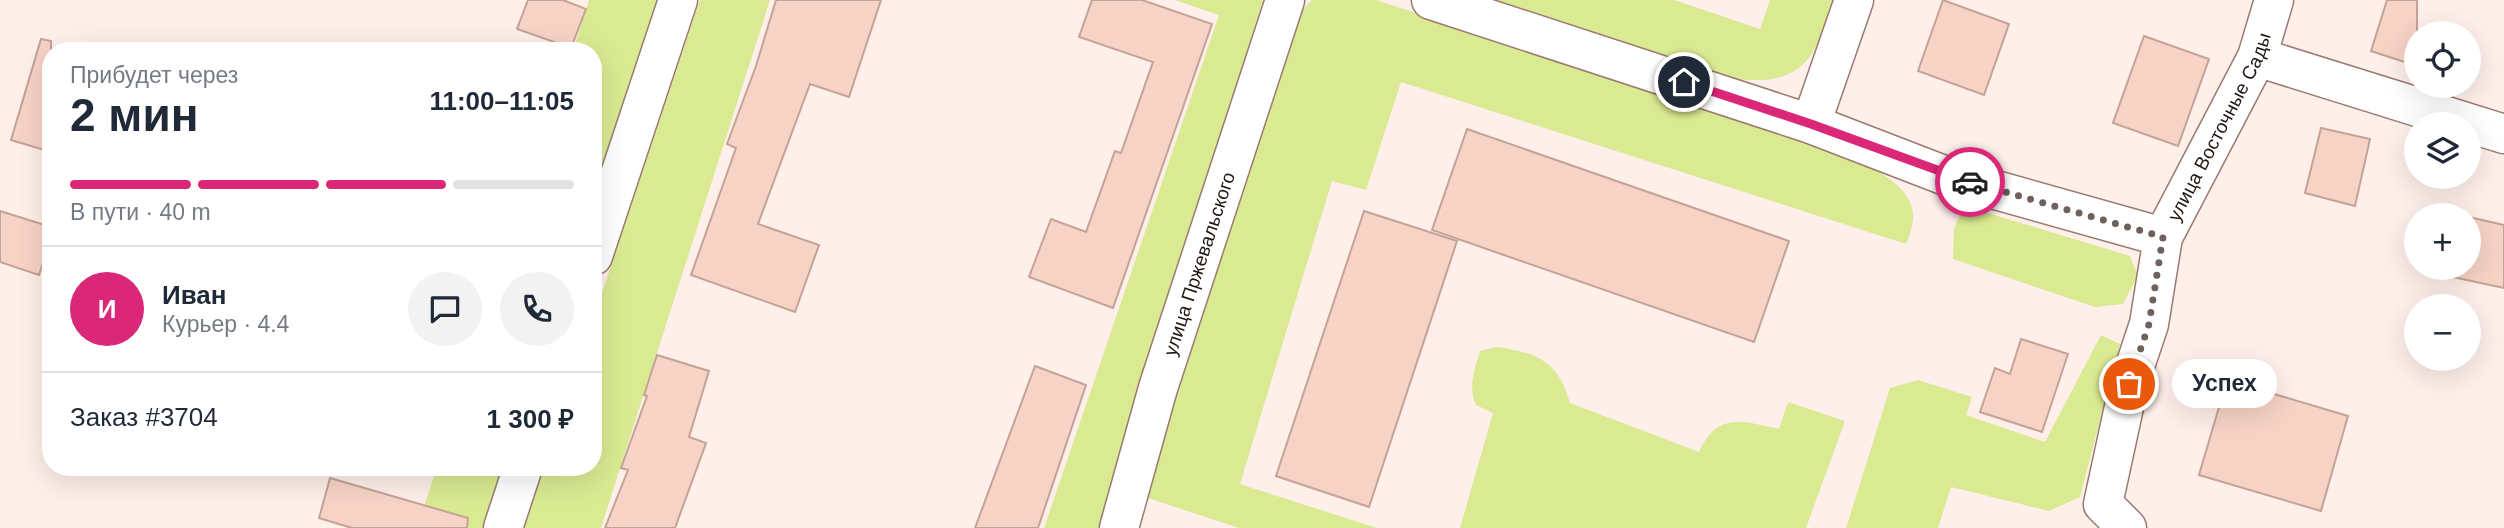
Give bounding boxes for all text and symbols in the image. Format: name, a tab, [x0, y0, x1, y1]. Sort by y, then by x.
map controls	[2404, 21, 2481, 371]
button: locate	[2404, 21, 2481, 98]
street label: улица Восточные Сады	[2163, 30, 2275, 225]
pin	[1654, 52, 1714, 112]
text: Прибудет через	[70, 62, 238, 88]
icon: home	[1665, 63, 1703, 101]
text: 11:00–11:05	[429, 86, 574, 116]
text: 2 мин	[70, 89, 198, 141]
button: layers	[2404, 112, 2481, 189]
courier	[1935, 147, 2005, 217]
icon: car	[1951, 163, 1989, 201]
street label: улица Пржевальского	[1159, 169, 1239, 359]
text: В пути · 40 m	[70, 199, 211, 225]
button: +	[2404, 203, 2481, 280]
button: chat	[408, 272, 482, 346]
button: phone	[500, 272, 574, 346]
text: Иван	[162, 280, 227, 310]
text: И	[98, 294, 116, 324]
button: −	[2404, 294, 2481, 371]
text: Курьер · 4.4	[162, 311, 289, 337]
pin	[2099, 354, 2159, 414]
callout: Успех	[2171, 360, 2276, 408]
icon: bag	[2110, 365, 2148, 403]
text: Успех	[2192, 370, 2257, 396]
text: Заказ #3704	[70, 402, 218, 432]
text: 1 300 ₽	[487, 404, 574, 434]

